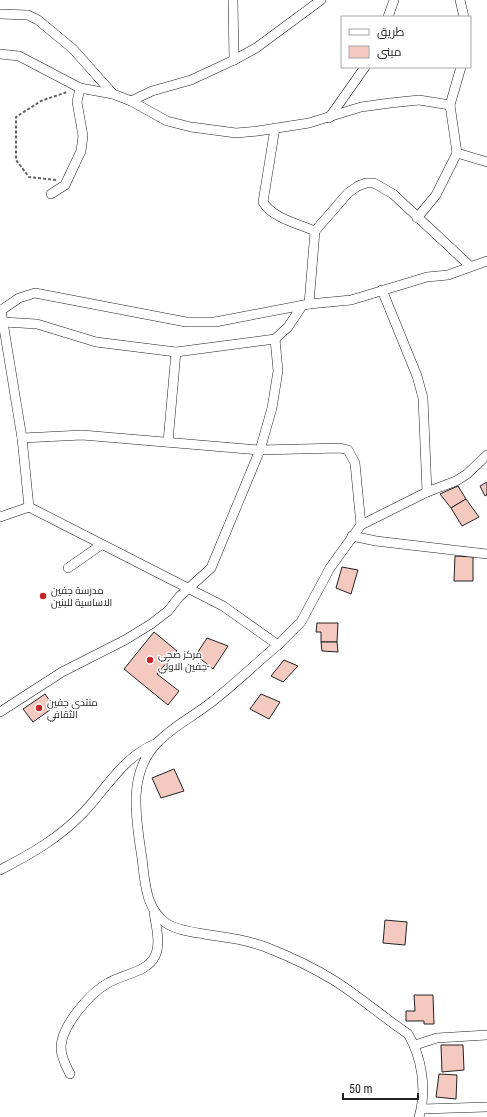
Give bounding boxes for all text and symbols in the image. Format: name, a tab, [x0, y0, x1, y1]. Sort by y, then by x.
legend	[341, 16, 471, 68]
text: طريق	[377, 25, 405, 39]
text: مبنى	[377, 45, 402, 59]
place label: مدرسة جفين الاساسية للبنين	[51, 585, 112, 609]
marker: مدرسة جفين الاساسية للبنين	[38, 591, 48, 601]
place label: مركز صحي جفين الاولي-	[158, 649, 210, 674]
marker: مركز صحي جفين الاولي-	[145, 655, 155, 665]
place label: منتدى جفين الثقافي	[47, 697, 98, 722]
marker: منتدى جفين الثقافي	[34, 703, 44, 713]
scale bar	[343, 1075, 418, 1101]
text: 50 m	[349, 1082, 373, 1096]

